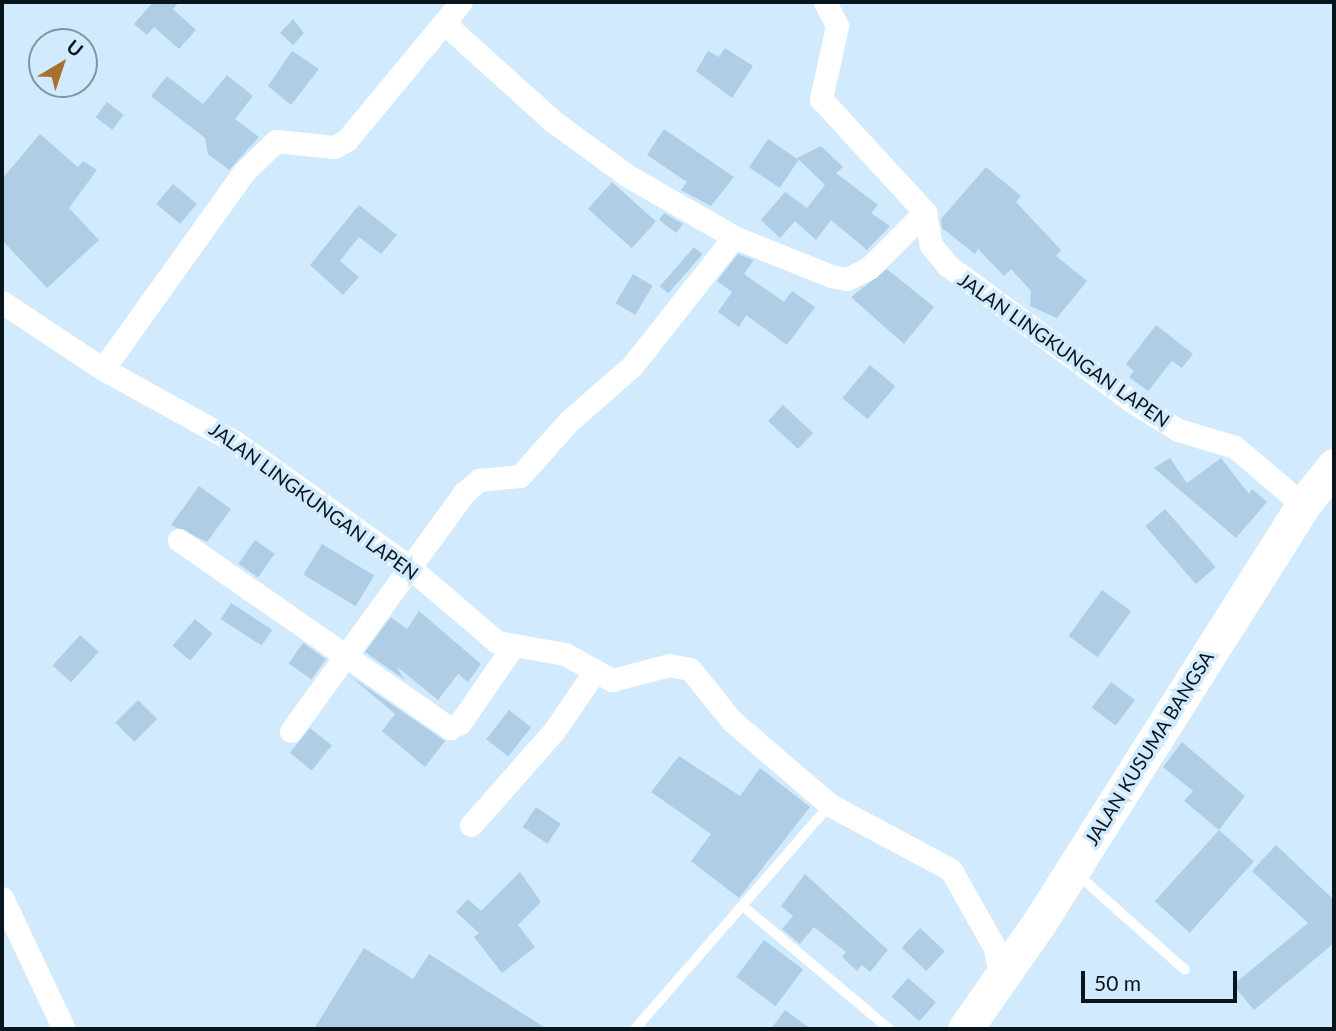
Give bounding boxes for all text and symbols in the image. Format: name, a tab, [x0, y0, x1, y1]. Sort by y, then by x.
north arrow	[28, 28, 98, 98]
text: U	[63, 34, 88, 61]
street label: JALAN LINGKUNGAN LAPEN	[954, 268, 1174, 432]
street label: JALAN LINGKUNGAN LAPEN	[205, 417, 423, 585]
street label: JALAN KUSUMA BANGSA	[1080, 646, 1218, 850]
scale bar	[1084, 958, 1240, 1002]
text: 50 m	[1094, 970, 1141, 995]

